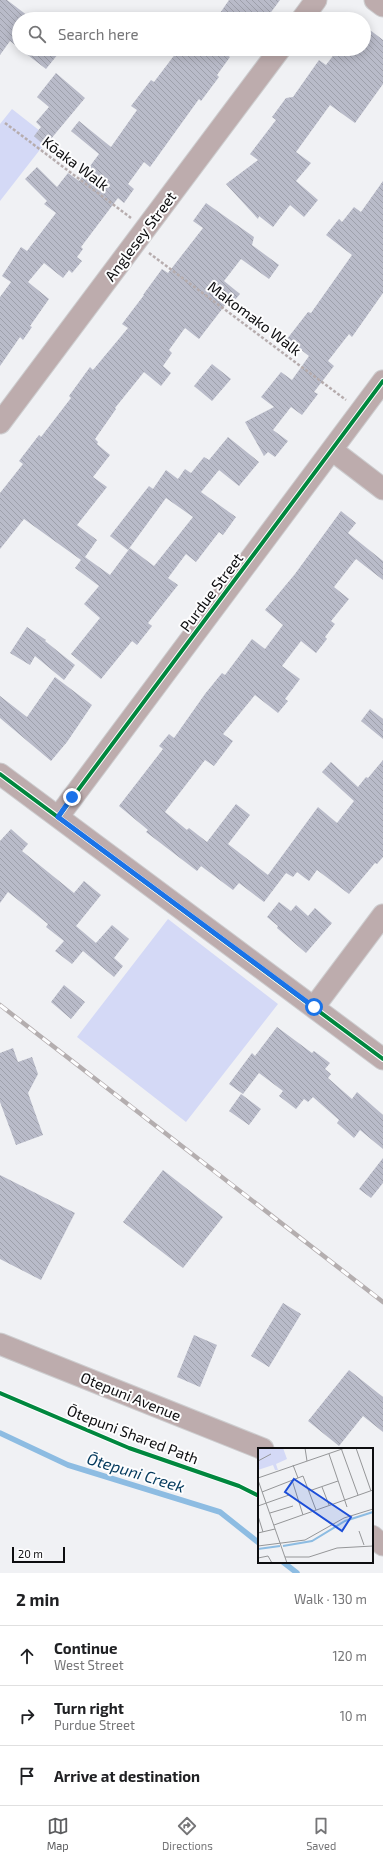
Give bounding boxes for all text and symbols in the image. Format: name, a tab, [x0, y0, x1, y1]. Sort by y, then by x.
search box	[12, 12, 371, 56]
icon: search	[26, 23, 48, 45]
text: Search here	[58, 25, 139, 43]
street label: Kōaka Walk	[39, 132, 113, 194]
street label: Anglesey Street	[101, 188, 180, 284]
street label: Makomako Walk	[205, 277, 305, 359]
street label: Purdue Street	[176, 549, 246, 635]
route end	[63, 788, 81, 806]
route start	[305, 998, 323, 1016]
street label: Otepuni Avenue	[78, 1368, 184, 1424]
street label: Ōtepuni Shared Path	[65, 1401, 201, 1467]
water label: Ōtepuni Creek	[85, 1448, 187, 1496]
inset map	[258, 1448, 373, 1563]
scale bar	[12, 1545, 65, 1564]
text: 20 m	[18, 1547, 43, 1560]
text: 2 min	[16, 1589, 59, 1609]
text: Walk · 130 m	[294, 1591, 367, 1607]
text: Continue	[54, 1639, 117, 1657]
icon: ahead	[16, 1645, 38, 1667]
text: 120 m	[332, 1648, 367, 1664]
text: West Street	[54, 1657, 124, 1673]
text: Turn right	[54, 1699, 124, 1717]
icon: right	[16, 1705, 38, 1727]
text: 10 m	[340, 1708, 367, 1724]
text: Purdue Street	[54, 1717, 135, 1733]
icon: arrive	[16, 1765, 38, 1787]
text: Arrive at destination	[54, 1767, 200, 1785]
tab: Map	[47, 1815, 69, 1852]
tab: Directions	[162, 1815, 213, 1852]
tab: Saved	[306, 1815, 336, 1852]

